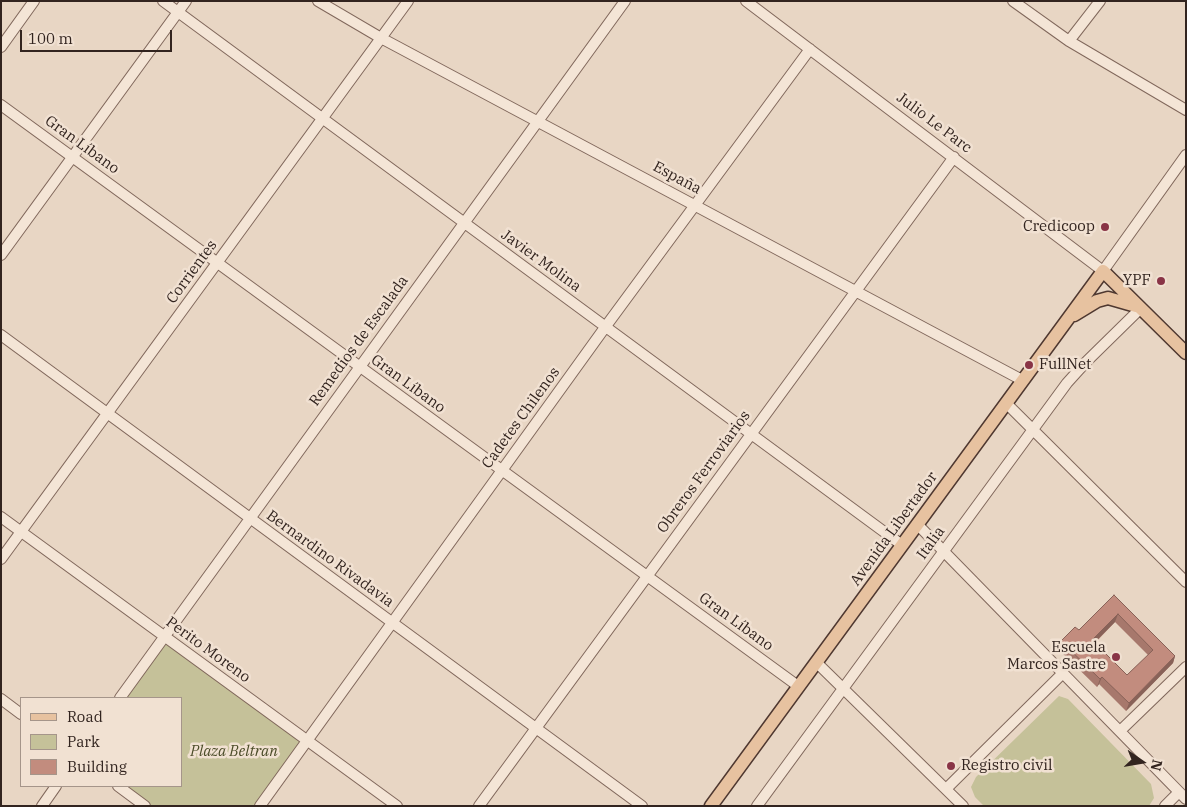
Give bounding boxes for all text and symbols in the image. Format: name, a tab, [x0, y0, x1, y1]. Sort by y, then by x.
scale bar	[22, 20, 175, 52]
text: 100 m	[28, 29, 73, 48]
street label: Julio Le Parc	[893, 89, 975, 157]
street label: Gran Líbano	[41, 112, 123, 178]
street label: España	[650, 158, 704, 198]
place label: Credicoop	[1023, 218, 1095, 236]
marker: Credicoop	[1099, 221, 1111, 233]
street label: Javier Molina	[498, 226, 584, 296]
street label: Corrientes	[163, 237, 221, 307]
street label: Remedios de Escalada	[306, 272, 412, 410]
place label: YPF	[1123, 272, 1151, 290]
marker: YPF	[1155, 275, 1167, 287]
street label: Gran Líbano	[367, 351, 449, 417]
place label: FullNet	[1039, 356, 1091, 374]
marker: FullNet	[1023, 359, 1035, 371]
street label: Cadetes Chilenos	[478, 364, 564, 472]
street label: Obreros Ferroviarios	[654, 407, 754, 537]
street label: Avenida Libertador	[847, 469, 941, 589]
street label: Bernardino Rivadavia	[263, 507, 397, 611]
street label: Italia	[913, 523, 949, 563]
street label: Gran Líbano	[695, 589, 777, 655]
street label: Perito Moreno	[162, 613, 254, 687]
place label: Escuela Marcos Sastre	[1007, 639, 1106, 674]
marker: Escuela Marcos Sastre	[1110, 651, 1122, 663]
legend	[20, 697, 182, 787]
text: Road	[67, 707, 103, 726]
text: Park	[67, 732, 100, 751]
north arrow	[1117, 737, 1167, 787]
park label: Plaza Beltran	[190, 743, 278, 761]
text: Building	[67, 757, 127, 776]
place label: Registro civil	[961, 757, 1053, 775]
text: N	[1147, 758, 1167, 773]
marker: Registro civil	[945, 760, 957, 772]

